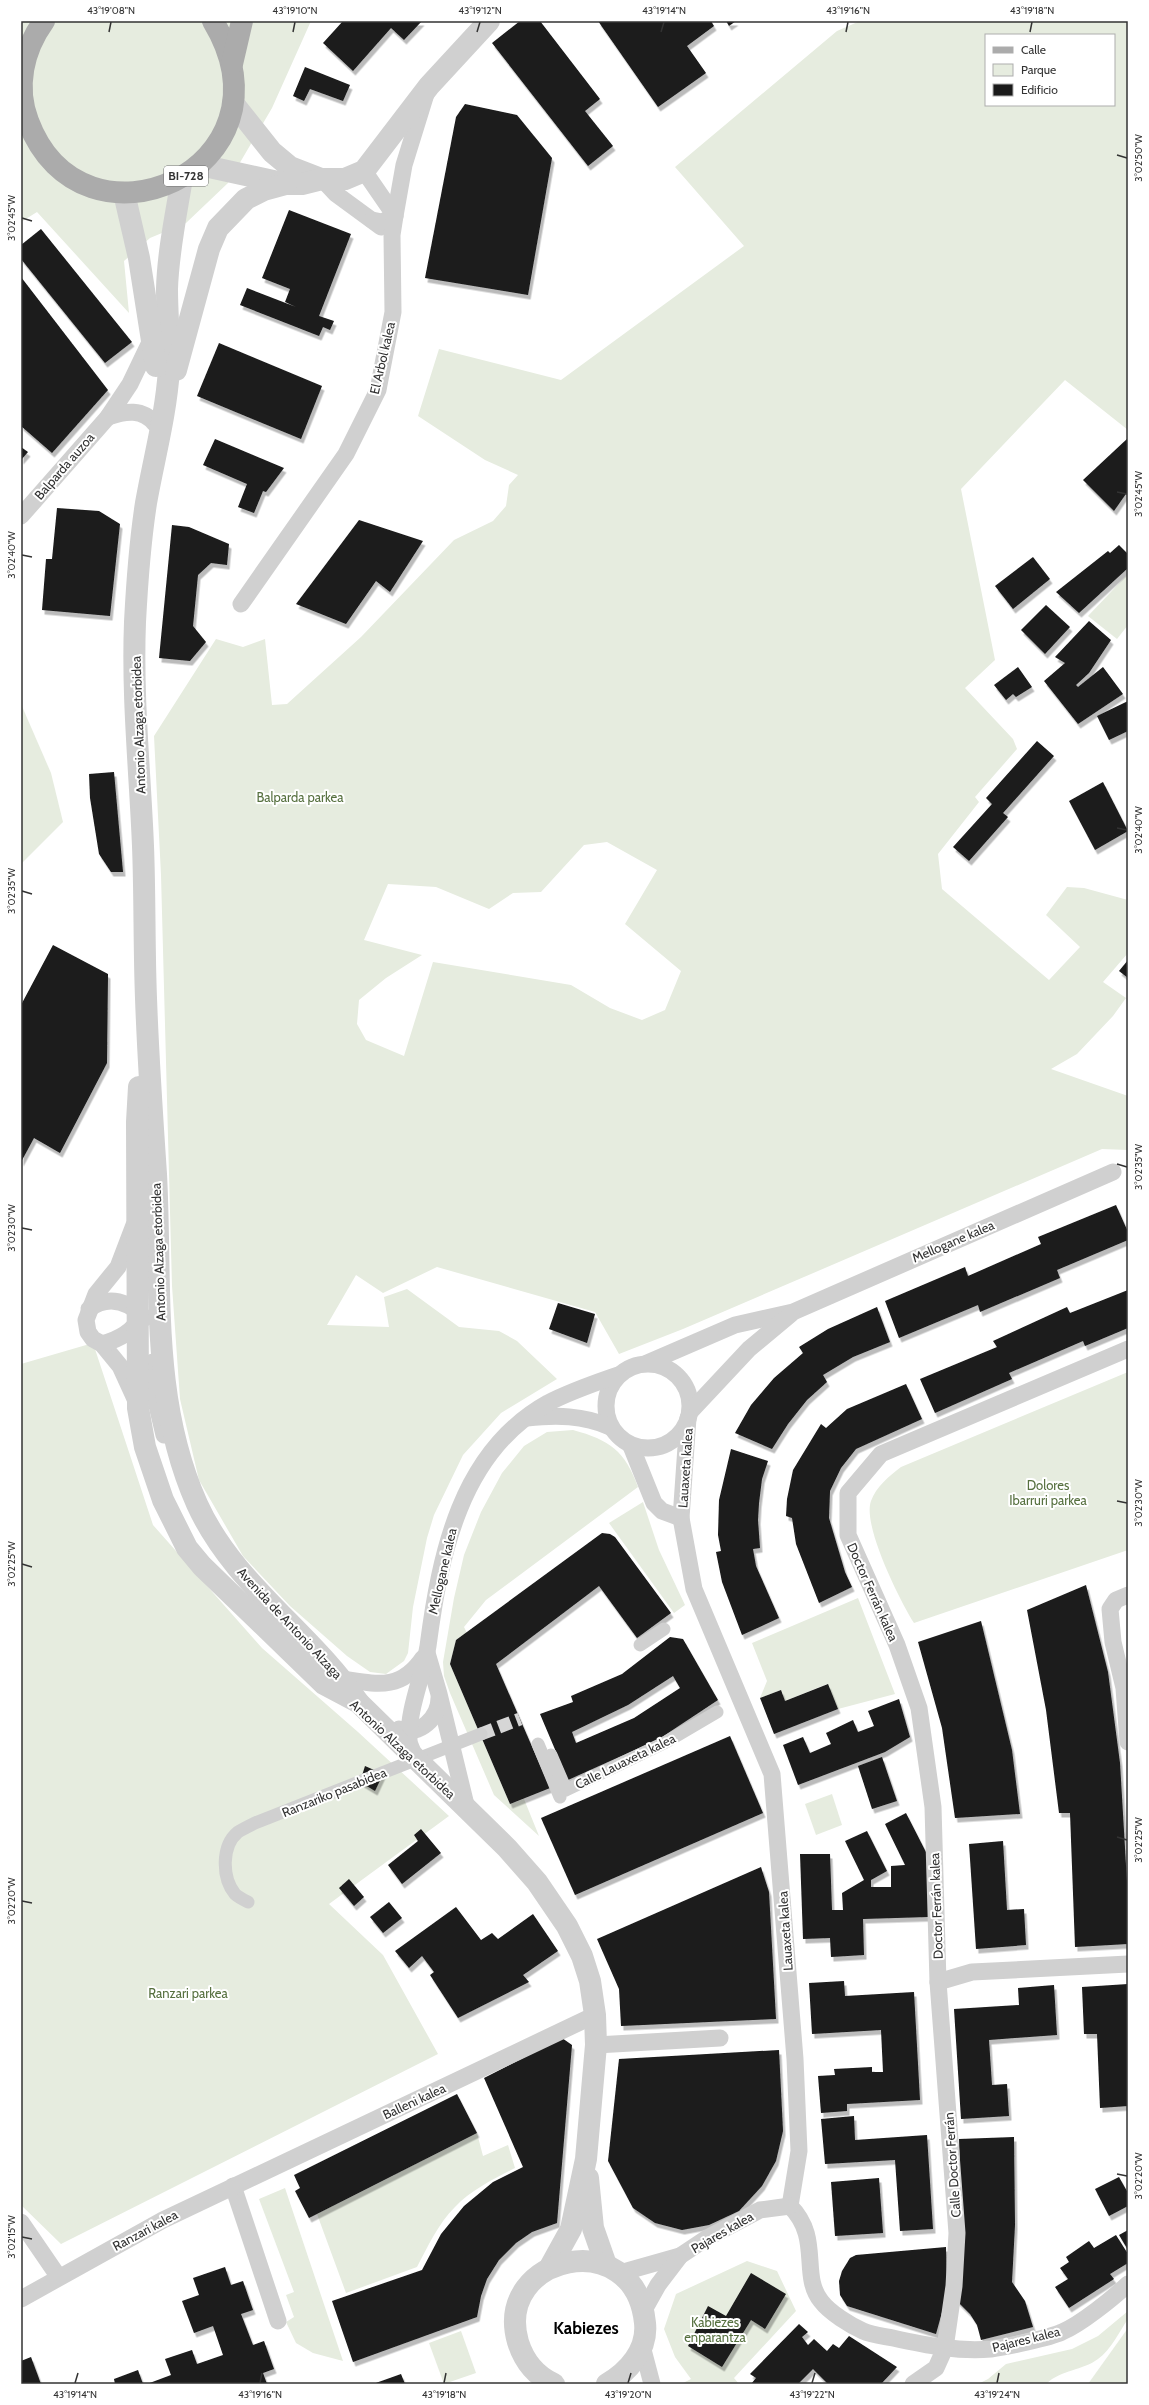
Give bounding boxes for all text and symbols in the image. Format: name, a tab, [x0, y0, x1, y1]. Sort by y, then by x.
text: 43°19'08"N	[87, 4, 135, 17]
text: 43°19'10"N	[272, 4, 318, 17]
text: 43°19'12"N	[458, 4, 502, 17]
text: 43°19'14"N	[642, 4, 686, 17]
text: 43°19'16"N	[826, 4, 870, 17]
text: 43°19'18"N	[1010, 4, 1054, 17]
legend	[985, 34, 1115, 106]
text: Calle	[1021, 42, 1046, 57]
text: Parque	[1021, 62, 1056, 77]
text: Edificio	[1021, 82, 1058, 97]
text: 3°02'50"W	[1132, 134, 1145, 182]
road number: BI-728	[164, 166, 208, 186]
text: 3°02'45"W	[5, 194, 18, 241]
street label: El Arbol kalea	[366, 320, 398, 396]
street label: Balparda auzoa	[31, 429, 98, 503]
text: 3°02'45"W	[1132, 470, 1145, 517]
text: 3°02'40"W	[5, 531, 18, 579]
street label: Antonio Alzaga etorbidea	[128, 655, 148, 794]
park label: Balparda parkea	[257, 789, 344, 805]
text: 3°02'40"W	[1132, 806, 1145, 854]
text: 3°02'35"W	[5, 868, 18, 914]
text: 3°02'35"W	[1132, 1144, 1145, 1190]
street label: Antonio Alzaga etorbidea	[148, 1182, 168, 1321]
text: 3°02'30"W	[5, 1204, 18, 1252]
street label: Mellogane kalea	[909, 1216, 997, 1266]
street label: Lauaxeta kalea	[674, 1427, 696, 1508]
park label: Dolores Ibarruri parkea	[1009, 1477, 1088, 1508]
text: 3°02'30"W	[1132, 1479, 1145, 1527]
street label: Mellogane kalea	[424, 1526, 460, 1616]
street label: Doctor Ferrán kalea	[844, 1540, 902, 1644]
text: 3°02'25"W	[5, 1541, 18, 1587]
street label: Avenida de Antonio Alzaga	[234, 1564, 346, 1683]
street label: Antonio Alzaga etorbidea	[347, 1696, 459, 1802]
street label: Calle Lauaxeta kalea	[572, 1729, 679, 1792]
street label: Ranzariko pasabidea	[279, 1763, 389, 1820]
text: 3°02'25"W	[1132, 1817, 1145, 1863]
street label: Doctor Ferrán kalea	[926, 1852, 946, 1959]
text: 3°02'20"W	[5, 1877, 18, 1925]
street label: Lauaxeta kalea	[774, 1890, 796, 1971]
park label: Ranzari parkea	[148, 1985, 228, 2001]
street label: Balleni kalea	[380, 2079, 449, 2123]
street label: Calle Doctor Ferrán	[940, 2112, 964, 2218]
text: 3°02'20"W	[1132, 2152, 1145, 2200]
street label: Ranzari kalea	[110, 2206, 181, 2254]
street label: Pajares kalea	[688, 2207, 757, 2257]
text: 3°02'15"W	[5, 2215, 18, 2259]
park label: Kabiezes enparantza	[684, 2314, 747, 2345]
district label: Kabiezes	[553, 2318, 619, 2338]
street label: Pajares kalea	[990, 2323, 1063, 2356]
text: 43°19'14"N	[53, 2388, 97, 2401]
text: 43°19'16"N	[238, 2388, 282, 2401]
text: 43°19'18"N	[422, 2388, 466, 2401]
text: 43°19'20"N	[604, 2388, 652, 2401]
text: 43°19'22"N	[789, 2388, 835, 2401]
text: 43°19'24"N	[974, 2388, 1020, 2401]

